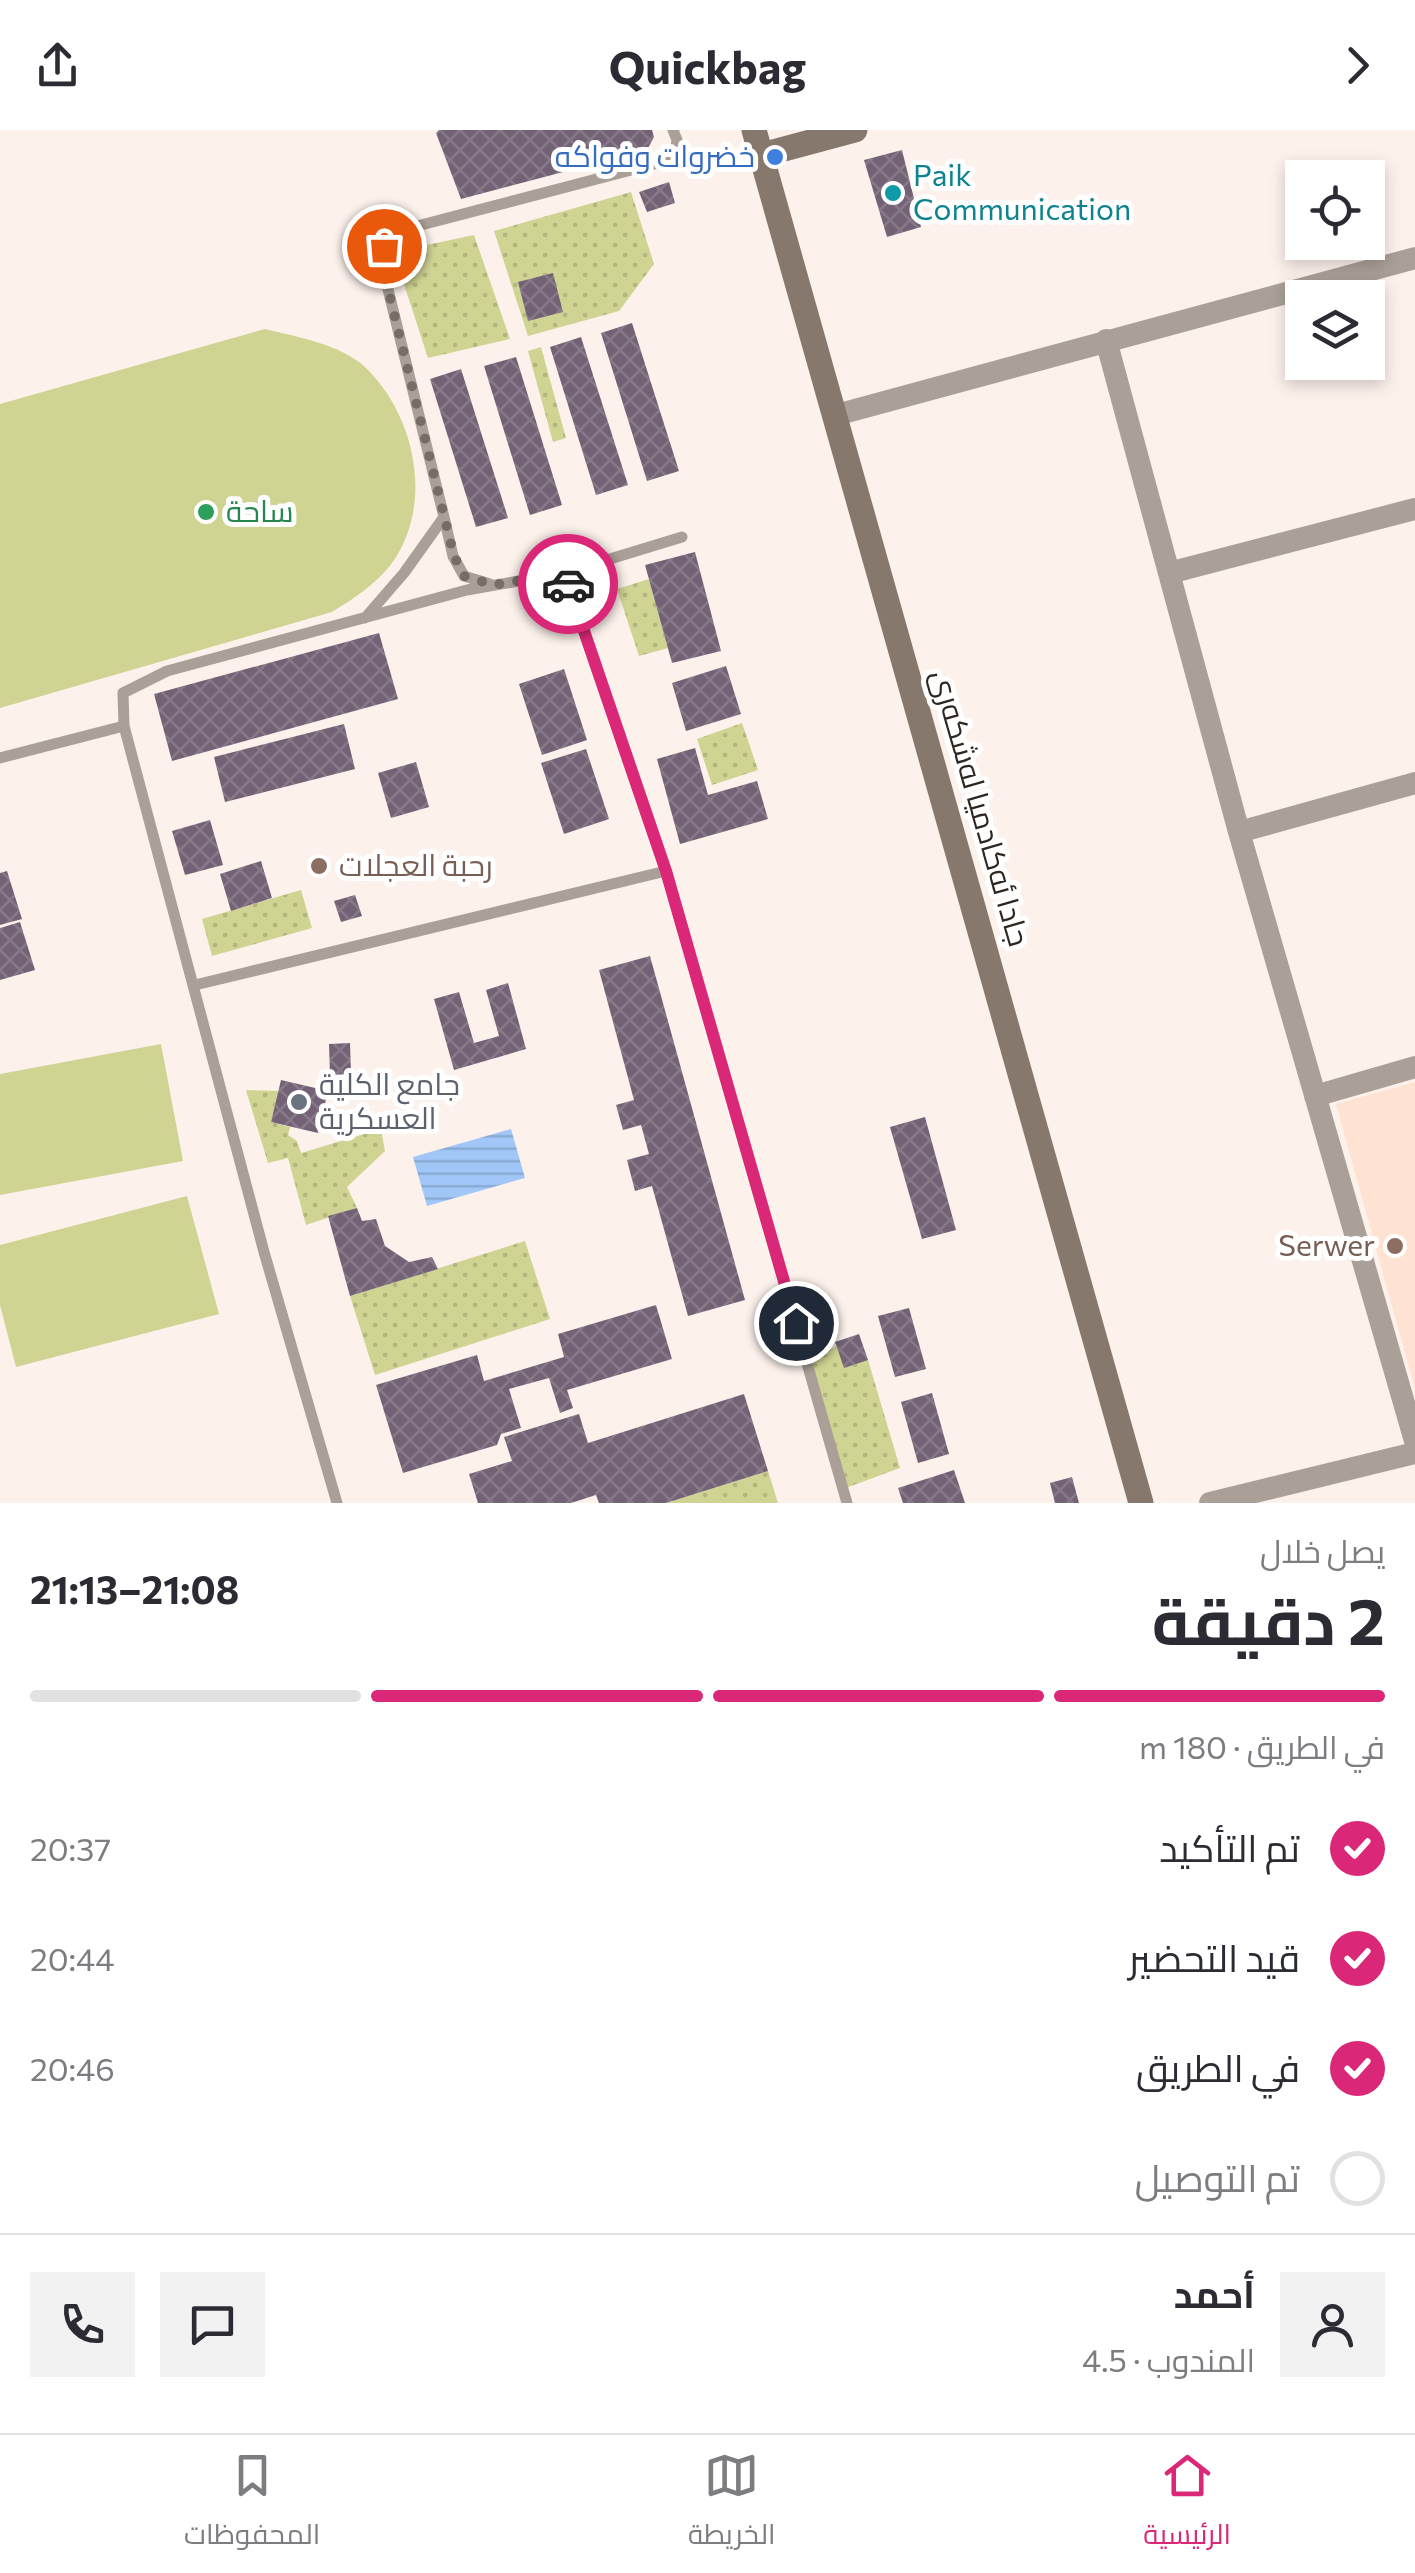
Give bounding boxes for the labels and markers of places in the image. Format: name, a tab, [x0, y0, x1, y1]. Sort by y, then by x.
place label: خضروات وفواكه	[555, 136, 755, 174]
marker: خضروات وفواكه	[764, 146, 786, 168]
place label: Paik Communication	[913, 155, 1131, 226]
marker: Paik Communication	[882, 182, 904, 204]
pin	[342, 204, 427, 289]
place label: ساحة	[226, 491, 294, 528]
marker: ساحة	[195, 501, 217, 523]
place label: رحبة العجلات	[339, 845, 493, 883]
marker: رحبة العجلات	[308, 855, 330, 877]
place label: جامع الكلية العسكرية	[319, 1064, 460, 1136]
marker: جامع الكلية العسكرية	[288, 1091, 310, 1113]
place label: Serwer	[1278, 1225, 1375, 1262]
marker: Serwer	[1384, 1235, 1406, 1257]
pin	[754, 1281, 839, 1366]

